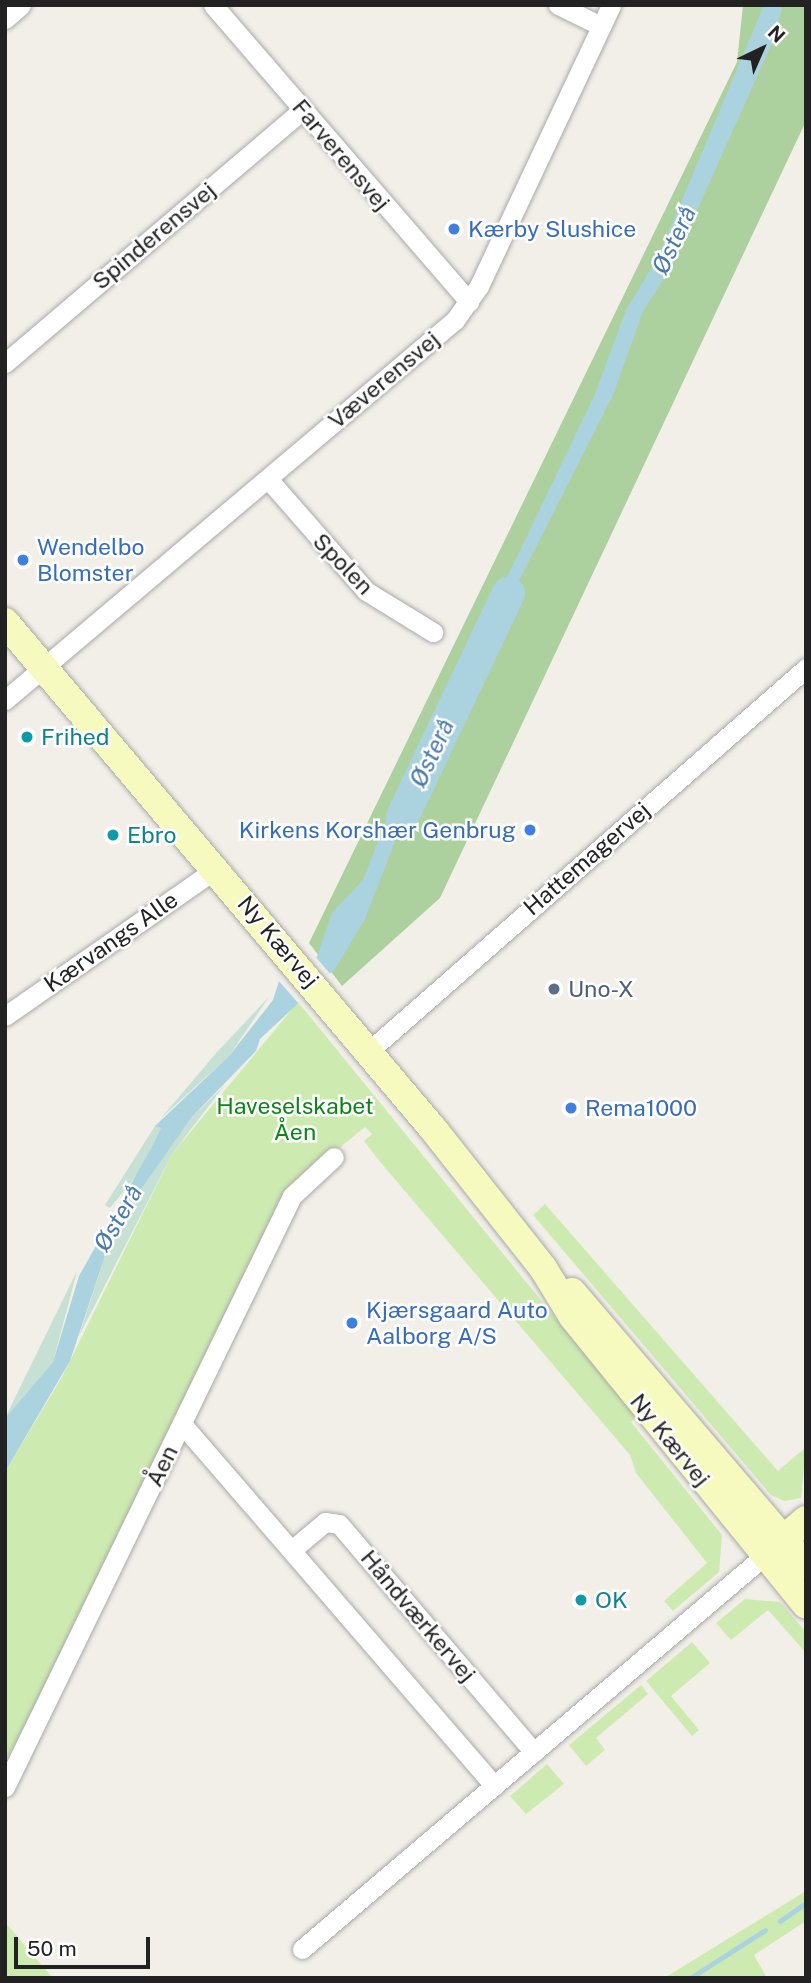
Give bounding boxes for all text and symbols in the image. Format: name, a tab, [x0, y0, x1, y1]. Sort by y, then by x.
north arrow	[727, 14, 797, 84]
text: N	[764, 21, 790, 47]
street label: Farverensvej	[286, 94, 396, 216]
street label: Spinderensvej	[87, 177, 221, 295]
water label: Østerå	[646, 201, 702, 279]
place label: Kærby Slushice	[468, 215, 636, 243]
marker: Kærby Slushice	[446, 221, 462, 237]
street label: Væverensvej	[323, 326, 445, 434]
street label: Spolen	[307, 528, 379, 600]
place label: Wendelbo Blomster	[37, 533, 145, 587]
marker: Wendelbo Blomster	[15, 552, 31, 568]
water label: Østerå	[404, 714, 460, 792]
place label: Frihed	[41, 723, 110, 751]
marker: Frihed	[19, 729, 35, 745]
street label: Hattemagervej	[518, 797, 656, 921]
place label: Kirkens Korshær Genbrug	[239, 816, 516, 844]
place label: Ebro	[127, 821, 177, 849]
marker: Kirkens Korshær Genbrug	[522, 822, 538, 838]
marker: Ebro	[105, 827, 121, 843]
street label: Kærvangs Alle	[39, 886, 183, 998]
street label: Ny Kærvej	[232, 890, 324, 994]
place label: Uno-X	[568, 975, 634, 1003]
marker: Uno-X	[546, 981, 562, 997]
park label: Haveselskabet Åen	[216, 1092, 374, 1146]
place label: Rema1000	[585, 1094, 697, 1122]
marker: Rema1000	[563, 1100, 579, 1116]
water label: Østerå	[88, 1180, 148, 1256]
place label: Kjærsgaard Auto Aalborg A/S	[366, 1296, 548, 1350]
marker: Kjærsgaard Auto Aalborg A/S	[344, 1315, 360, 1331]
street label: Ny Kærvej	[624, 1388, 716, 1492]
street label: Åen	[140, 1441, 184, 1491]
street label: Håndværkervej	[355, 1544, 481, 1688]
place label: OK	[595, 1586, 628, 1614]
marker: OK	[573, 1592, 589, 1608]
scale bar	[18, 1924, 154, 1968]
text: 50 m	[27, 1936, 77, 1961]

